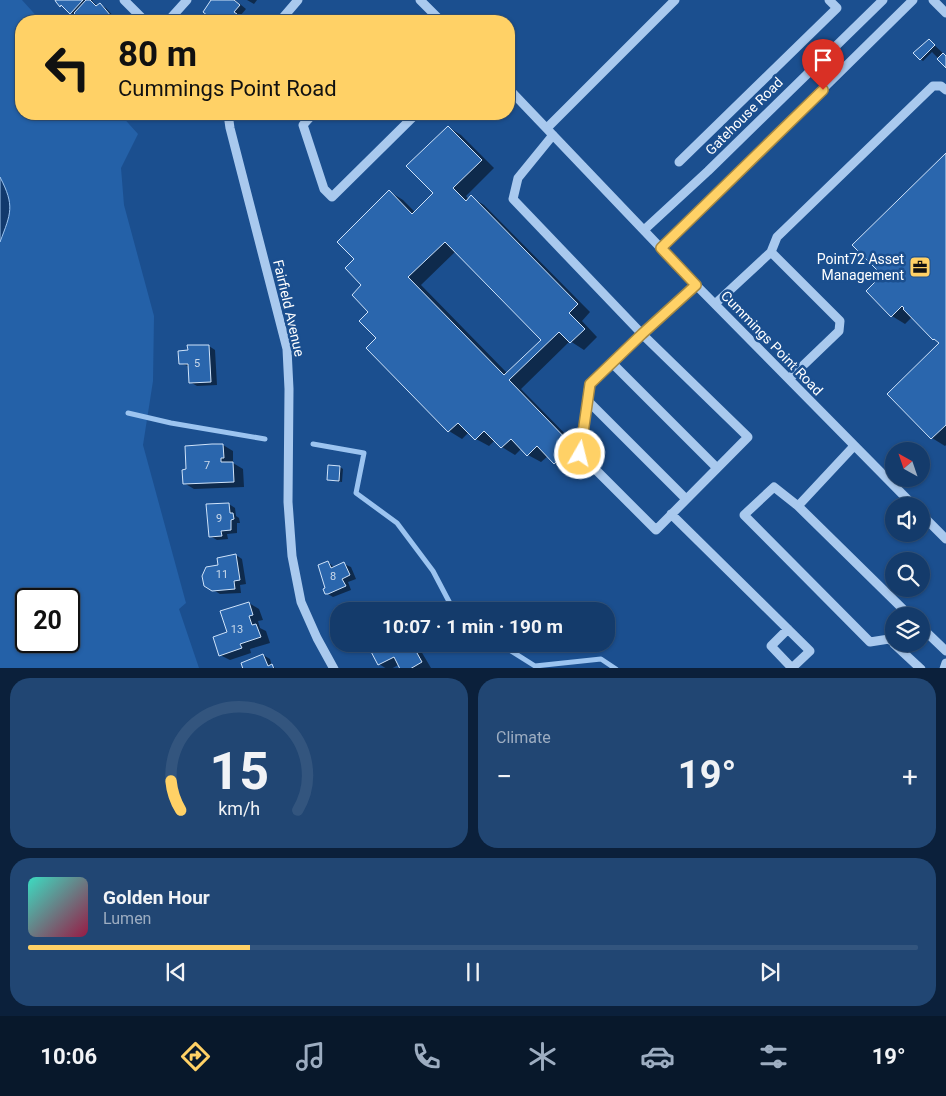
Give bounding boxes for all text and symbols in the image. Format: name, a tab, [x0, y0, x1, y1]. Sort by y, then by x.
text: 80 m	[118, 34, 197, 75]
icon: left	[35, 35, 100, 100]
pin	[802, 39, 844, 90]
icon: arrive	[809, 46, 837, 74]
street label: Gatehouse Road	[702, 74, 786, 158]
text: Cummings Point Road	[118, 76, 337, 101]
place label: Point72 Asset Management	[817, 251, 904, 283]
office icon: Point72 Asset Management	[908, 255, 932, 279]
street label: Fairfield Avenue	[270, 258, 308, 358]
street label: Cummings Point Road	[718, 287, 826, 399]
house number: 5	[194, 357, 200, 370]
position arrow	[553, 427, 605, 479]
north arrow	[885, 442, 930, 488]
map controls	[885, 442, 930, 652]
house number: 7	[204, 459, 210, 472]
button: sound	[885, 497, 930, 542]
house number: 9	[216, 512, 222, 525]
button: search	[885, 552, 930, 597]
house number: 11	[216, 568, 228, 581]
house number: 8	[330, 570, 336, 583]
speed limit sign: 20	[15, 588, 80, 653]
button: layers	[885, 607, 930, 652]
text: 10:07 · 1 min · 190 m	[382, 615, 563, 638]
house number: 13	[231, 623, 243, 636]
text: Climate	[496, 728, 551, 747]
text: 15	[209, 741, 269, 802]
text: 19°	[678, 753, 736, 797]
text: −	[496, 760, 512, 793]
text: +	[902, 760, 918, 793]
text: km/h	[218, 798, 260, 819]
text: Golden Hour	[103, 886, 210, 909]
text: Lumen	[103, 909, 151, 928]
icon: previous	[162, 958, 190, 986]
icon: pause	[459, 958, 487, 986]
icon: next	[756, 958, 784, 986]
icon: directions	[178, 1039, 213, 1074]
icon: music	[293, 1039, 328, 1074]
icon: phone	[409, 1039, 444, 1074]
icon: climate	[525, 1039, 560, 1074]
icon: car	[640, 1039, 675, 1074]
icon: filters	[756, 1039, 791, 1074]
text: 10:06	[40, 1044, 97, 1069]
text: 19°	[872, 1044, 906, 1069]

